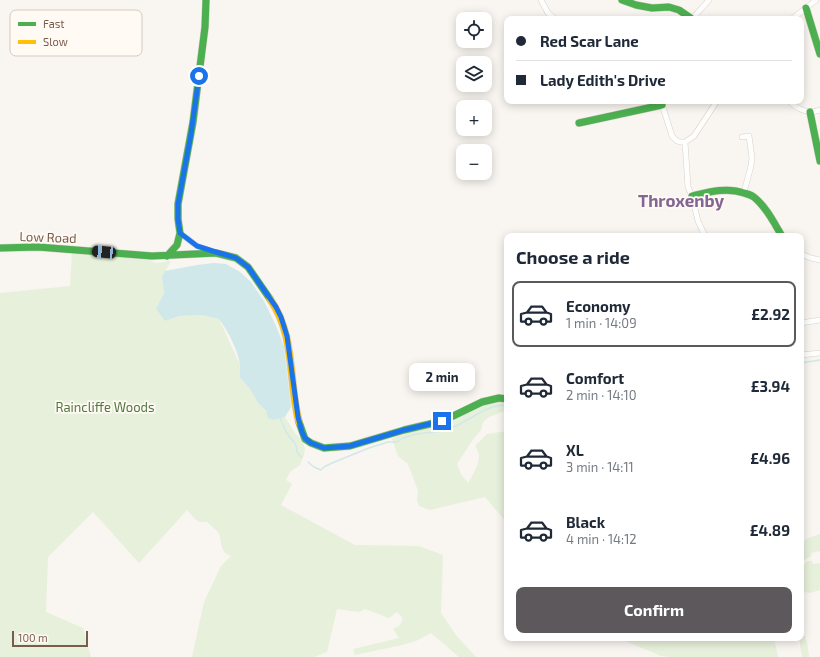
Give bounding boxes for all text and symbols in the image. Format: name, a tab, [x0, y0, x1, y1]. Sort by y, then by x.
legend	[10, 10, 142, 56]
map controls	[456, 12, 492, 180]
button: locate	[456, 12, 492, 48]
text: Fast	[43, 17, 65, 30]
text: Red Scar Lane	[540, 32, 639, 50]
text: Slow	[43, 35, 68, 48]
button: layers	[456, 56, 492, 92]
route start	[190, 67, 208, 85]
text: Lady Edith's Drive	[540, 71, 666, 89]
button: +	[456, 100, 492, 136]
button: −	[456, 144, 492, 180]
district label: Throxenby	[638, 190, 724, 211]
street label: Low Road	[19, 228, 77, 246]
car	[92, 245, 116, 259]
text: Choose a ride	[516, 246, 630, 268]
icon: car	[518, 296, 554, 332]
text: Economy	[566, 297, 631, 315]
text: £2.92	[751, 305, 790, 323]
text: 1 min · 14:09	[566, 315, 637, 331]
callout: 2 min	[409, 363, 475, 391]
icon: car	[518, 368, 554, 404]
text: 2 min	[425, 369, 459, 385]
text: Comfort	[566, 369, 624, 387]
text: £3.94	[751, 377, 790, 395]
text: 2 min · 14:10	[566, 387, 637, 403]
park label: Raincliffe Woods	[55, 399, 155, 415]
route end	[433, 412, 451, 430]
icon: car	[518, 440, 554, 476]
text: XL	[566, 441, 584, 459]
text: £4.96	[750, 449, 790, 467]
text: 3 min · 14:11	[566, 459, 634, 475]
icon: car	[518, 512, 554, 548]
text: Black	[566, 513, 605, 531]
text: £4.89	[750, 521, 790, 539]
text: 4 min · 14:12	[566, 531, 637, 547]
button: Confirm	[516, 587, 792, 633]
scale bar	[12, 629, 88, 648]
text: 100 m	[18, 631, 48, 644]

